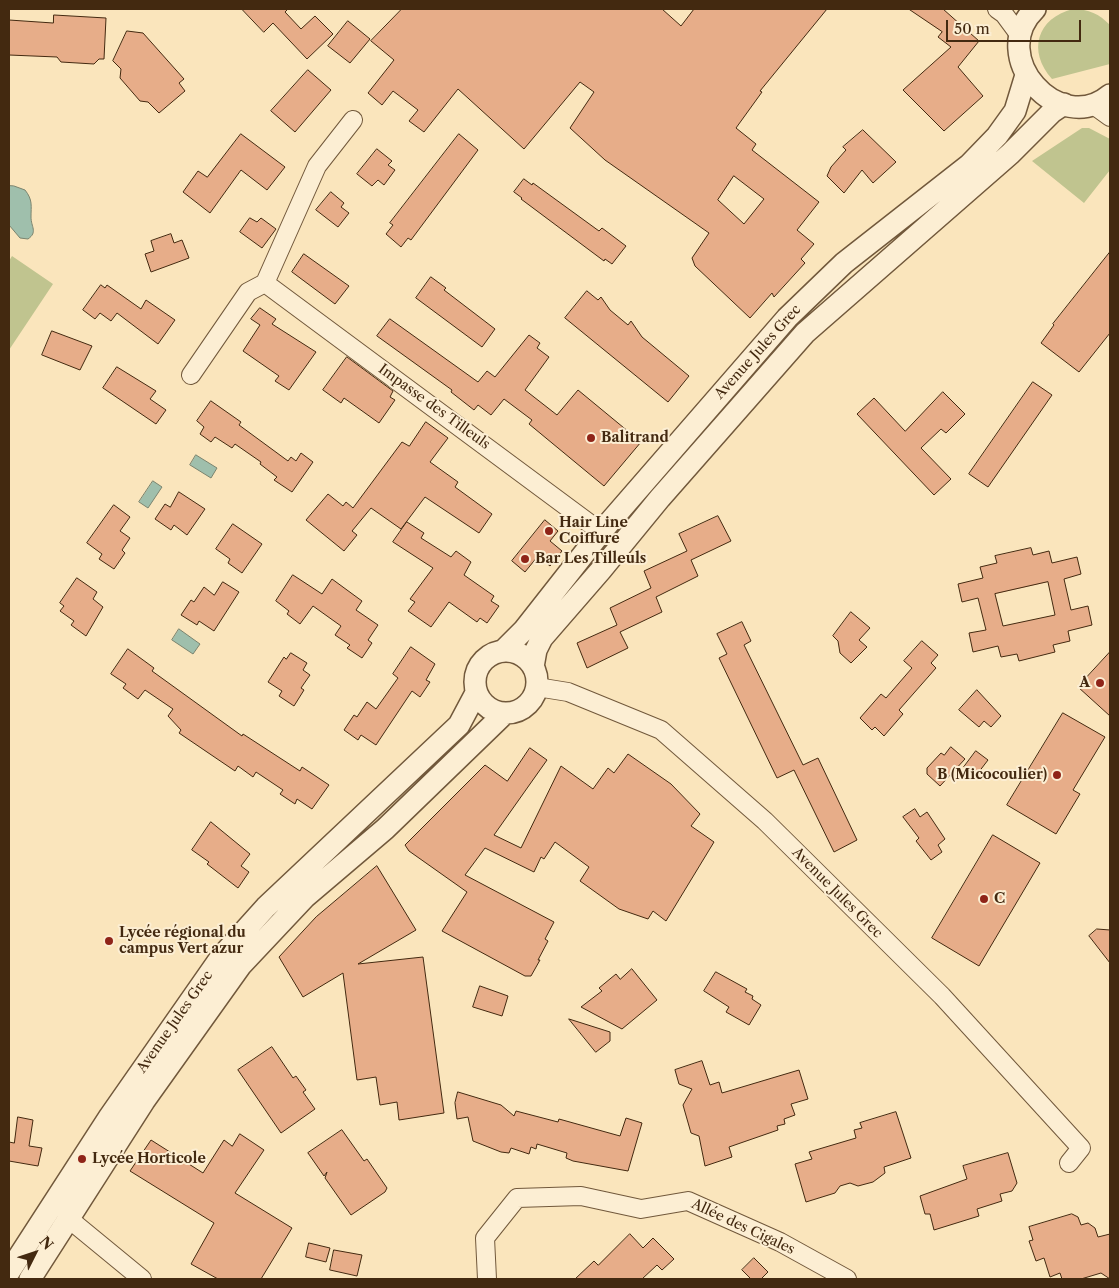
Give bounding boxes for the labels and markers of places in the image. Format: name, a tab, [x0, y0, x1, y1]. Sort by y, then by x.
place label: Balitrand	[601, 430, 669, 446]
marker: Balitrand	[585, 432, 597, 444]
place label: Hair Line Coiffure	[559, 515, 628, 548]
marker: Hair Line Coiffure	[543, 525, 555, 537]
place label: Bar Les Tilleuls	[535, 551, 646, 567]
marker: Bar Les Tilleuls	[519, 553, 531, 565]
place label: A	[1079, 675, 1090, 691]
marker: A	[1094, 677, 1106, 689]
place label: B (Micocoulier)	[937, 767, 1047, 783]
marker: B (Micocoulier)	[1051, 769, 1063, 781]
place label: C	[994, 891, 1005, 907]
marker: C	[978, 893, 990, 905]
place label: Lycée régional du campus Vert azur	[119, 925, 246, 958]
marker: Lycée régional du campus Vert azur	[103, 935, 115, 947]
place label: Lycée Horticole	[92, 1151, 206, 1167]
marker: Lycée Horticole	[76, 1153, 88, 1165]

